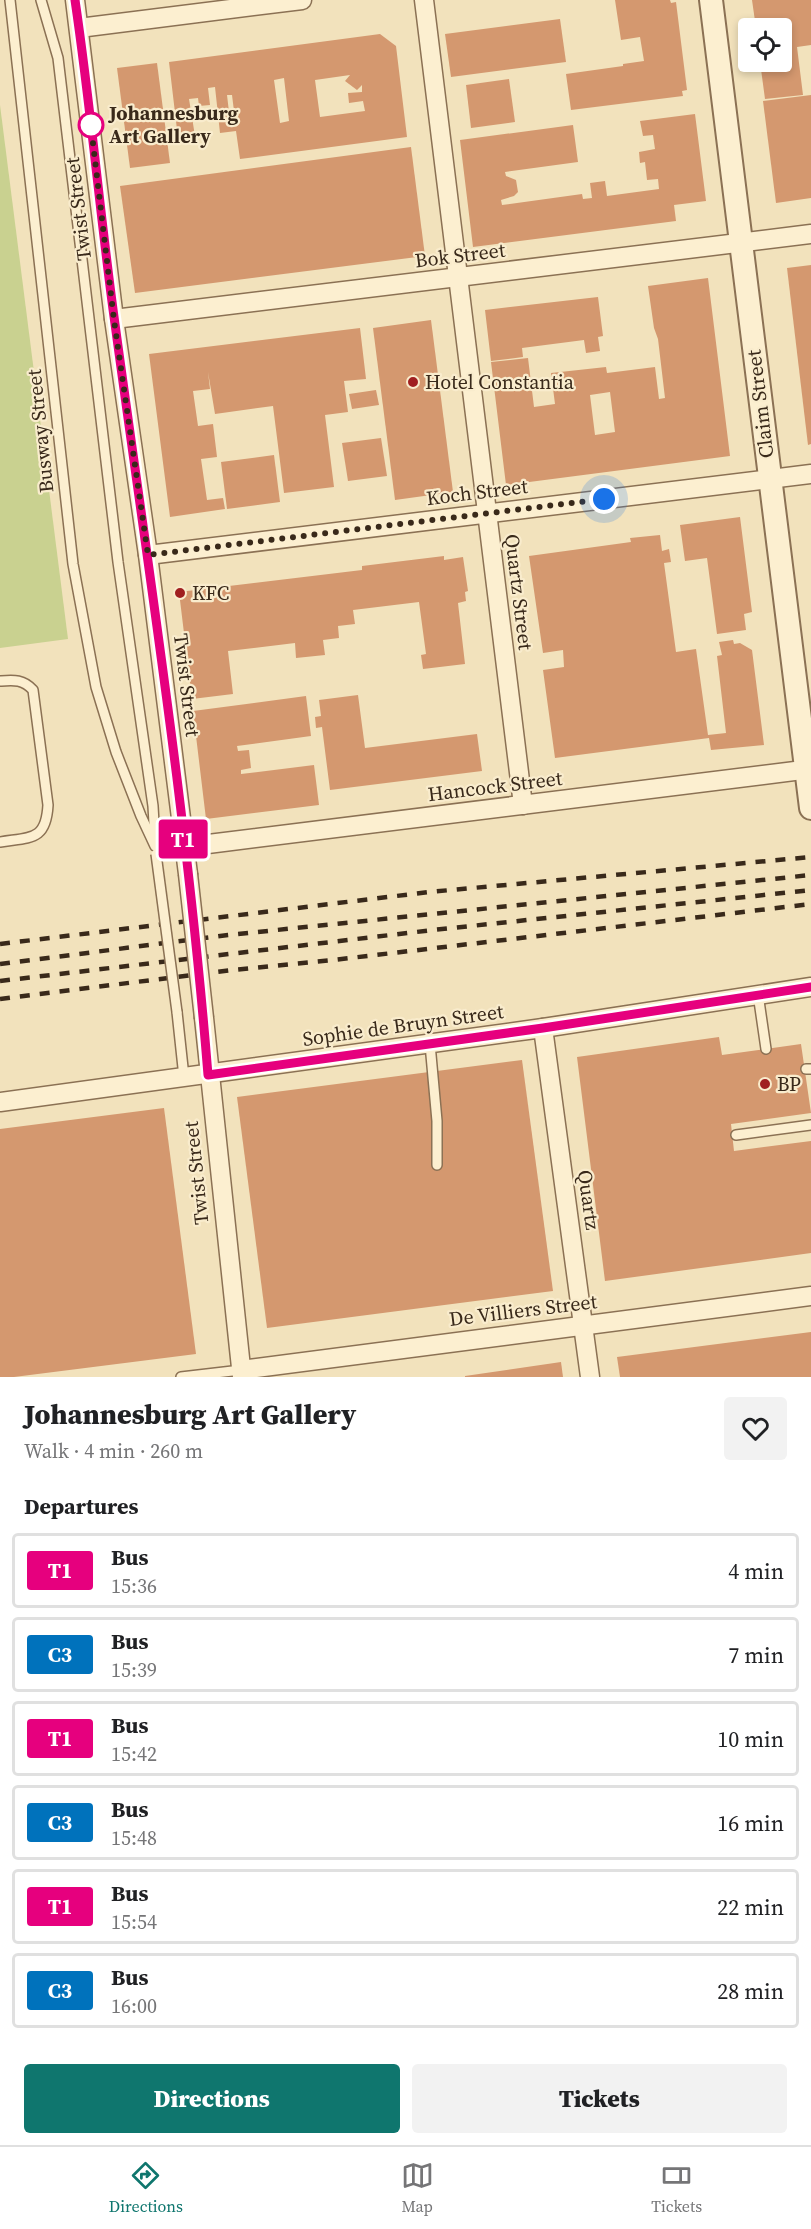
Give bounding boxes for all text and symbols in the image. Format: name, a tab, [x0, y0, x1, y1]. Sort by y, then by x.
map controls	[738, 18, 792, 72]
button: locate	[738, 18, 792, 72]
place label: Johannesburg Art Gallery	[107, 99, 238, 150]
marker: Johannesburg Art Gallery	[78, 112, 104, 138]
street label: Twist Street	[58, 155, 98, 262]
street label: Bok Street	[413, 236, 507, 274]
street label: Claim Street	[739, 348, 781, 460]
street label: Busway Street	[20, 367, 60, 494]
place label: Hotel Constantia	[425, 368, 575, 396]
marker: Hotel Constantia	[406, 375, 420, 389]
street label: Koch Street	[425, 472, 530, 512]
your location	[589, 484, 619, 514]
street label: Quartz Street	[498, 532, 540, 652]
place label: KFC	[192, 579, 229, 607]
marker: KFC	[173, 586, 187, 600]
street label: Twist Street	[167, 632, 207, 739]
street label: Hancock Street	[426, 764, 564, 808]
line badge: T1	[156, 820, 210, 858]
text: T1	[171, 825, 195, 854]
street label: Sophie de Bruyn Street	[301, 997, 506, 1053]
place label: BP	[777, 1070, 801, 1098]
marker: BP	[758, 1077, 772, 1091]
street label: Twist Street	[177, 1119, 215, 1226]
street label: Quartz	[571, 1168, 607, 1232]
street label: De Villiers Street	[448, 1287, 599, 1333]
text: Johannesburg Art Gallery	[24, 1395, 356, 1433]
button: heart	[724, 1397, 787, 1460]
text: Walk · 4 min · 260 m	[24, 1437, 203, 1465]
text: Departures	[24, 1491, 138, 1521]
text: Bus	[111, 1542, 148, 1572]
text: T1	[48, 1556, 72, 1585]
text: 4 min	[728, 1556, 784, 1586]
text: 15:36	[111, 1572, 157, 1600]
text: Bus	[111, 1626, 148, 1656]
text: C3	[48, 1640, 72, 1669]
text: 7 min	[728, 1640, 784, 1670]
text: 15:39	[111, 1656, 157, 1684]
text: Bus	[111, 1710, 148, 1740]
text: T1	[48, 1724, 72, 1753]
text: 10 min	[717, 1724, 784, 1754]
text: 15:42	[111, 1740, 157, 1768]
text: Bus	[111, 1794, 148, 1824]
text: C3	[48, 1808, 72, 1837]
text: 16 min	[717, 1808, 784, 1838]
text: 15:48	[111, 1824, 157, 1852]
text: Bus	[111, 1878, 148, 1908]
text: T1	[48, 1892, 72, 1921]
text: 22 min	[717, 1892, 784, 1922]
text: 15:54	[111, 1908, 157, 1936]
text: Bus	[111, 1962, 148, 1992]
text: C3	[48, 1976, 72, 2005]
text: 28 min	[717, 1976, 784, 2006]
text: 16:00	[111, 1992, 157, 2020]
button: Directions	[24, 2064, 400, 2133]
button: Tickets	[412, 2064, 787, 2133]
tab: Directions	[109, 2159, 183, 2217]
tab: Map	[401, 2159, 434, 2217]
tab: Tickets	[651, 2159, 702, 2217]

